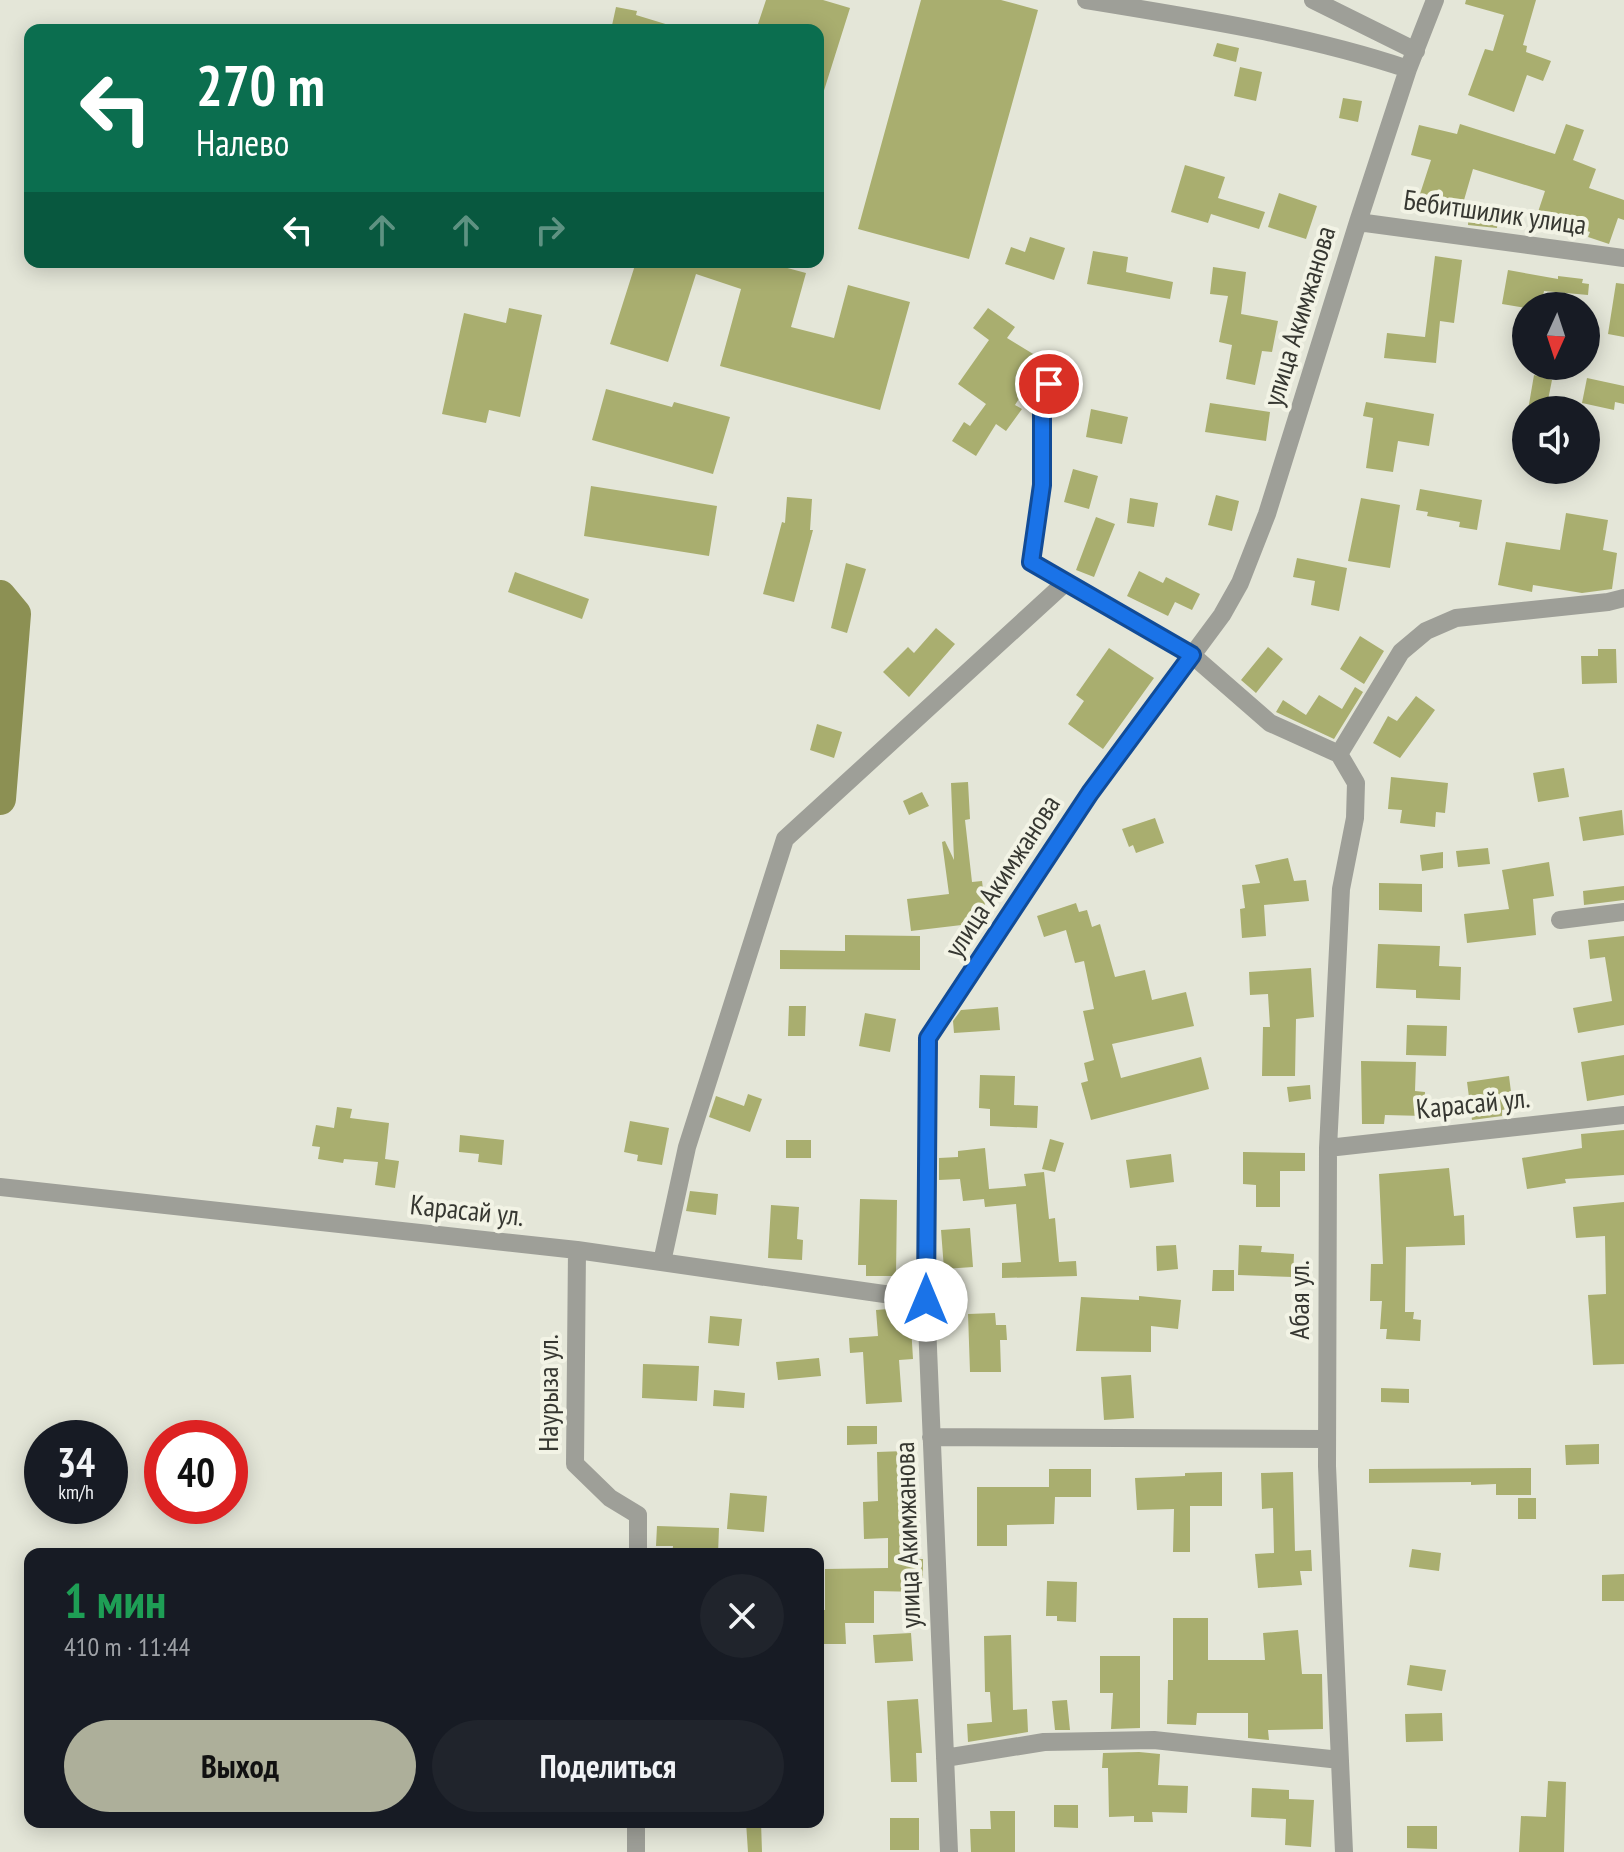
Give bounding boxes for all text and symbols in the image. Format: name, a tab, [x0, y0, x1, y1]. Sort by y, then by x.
text: 270 m	[196, 49, 325, 121]
icon: left	[64, 56, 168, 160]
text: Налево	[196, 119, 289, 166]
street label: Бебитшилик улица	[1401, 180, 1589, 243]
icon: left	[276, 208, 320, 252]
icon: ahead	[360, 208, 404, 252]
icon: ahead	[444, 208, 488, 252]
icon: right	[528, 208, 572, 252]
street label: улица Акимжанова	[1254, 221, 1343, 410]
north arrow	[1512, 292, 1600, 380]
map controls	[1512, 292, 1600, 484]
pin	[1015, 350, 1083, 418]
icon: arrive	[1027, 362, 1071, 406]
button: sound	[1512, 396, 1600, 484]
street label: улица Акимжанова	[935, 787, 1068, 964]
street label: Карасай ул.	[1414, 1078, 1532, 1127]
street label: Карасай ул.	[408, 1185, 526, 1234]
position arrow	[884, 1258, 968, 1342]
street label: Абая ул.	[1280, 1260, 1317, 1340]
street label: Наурыза ул.	[529, 1334, 566, 1452]
speed limit sign: 40	[144, 1420, 248, 1524]
text: 34	[57, 1436, 95, 1488]
street label: улица Акимжанова	[885, 1441, 928, 1629]
text: km/h	[58, 1479, 94, 1505]
text: 1 мин	[64, 1569, 166, 1631]
button: close	[700, 1574, 784, 1658]
text: 410 m · 11:44	[64, 1630, 190, 1663]
button: Выход	[64, 1720, 416, 1812]
button: Поделиться	[432, 1720, 784, 1812]

